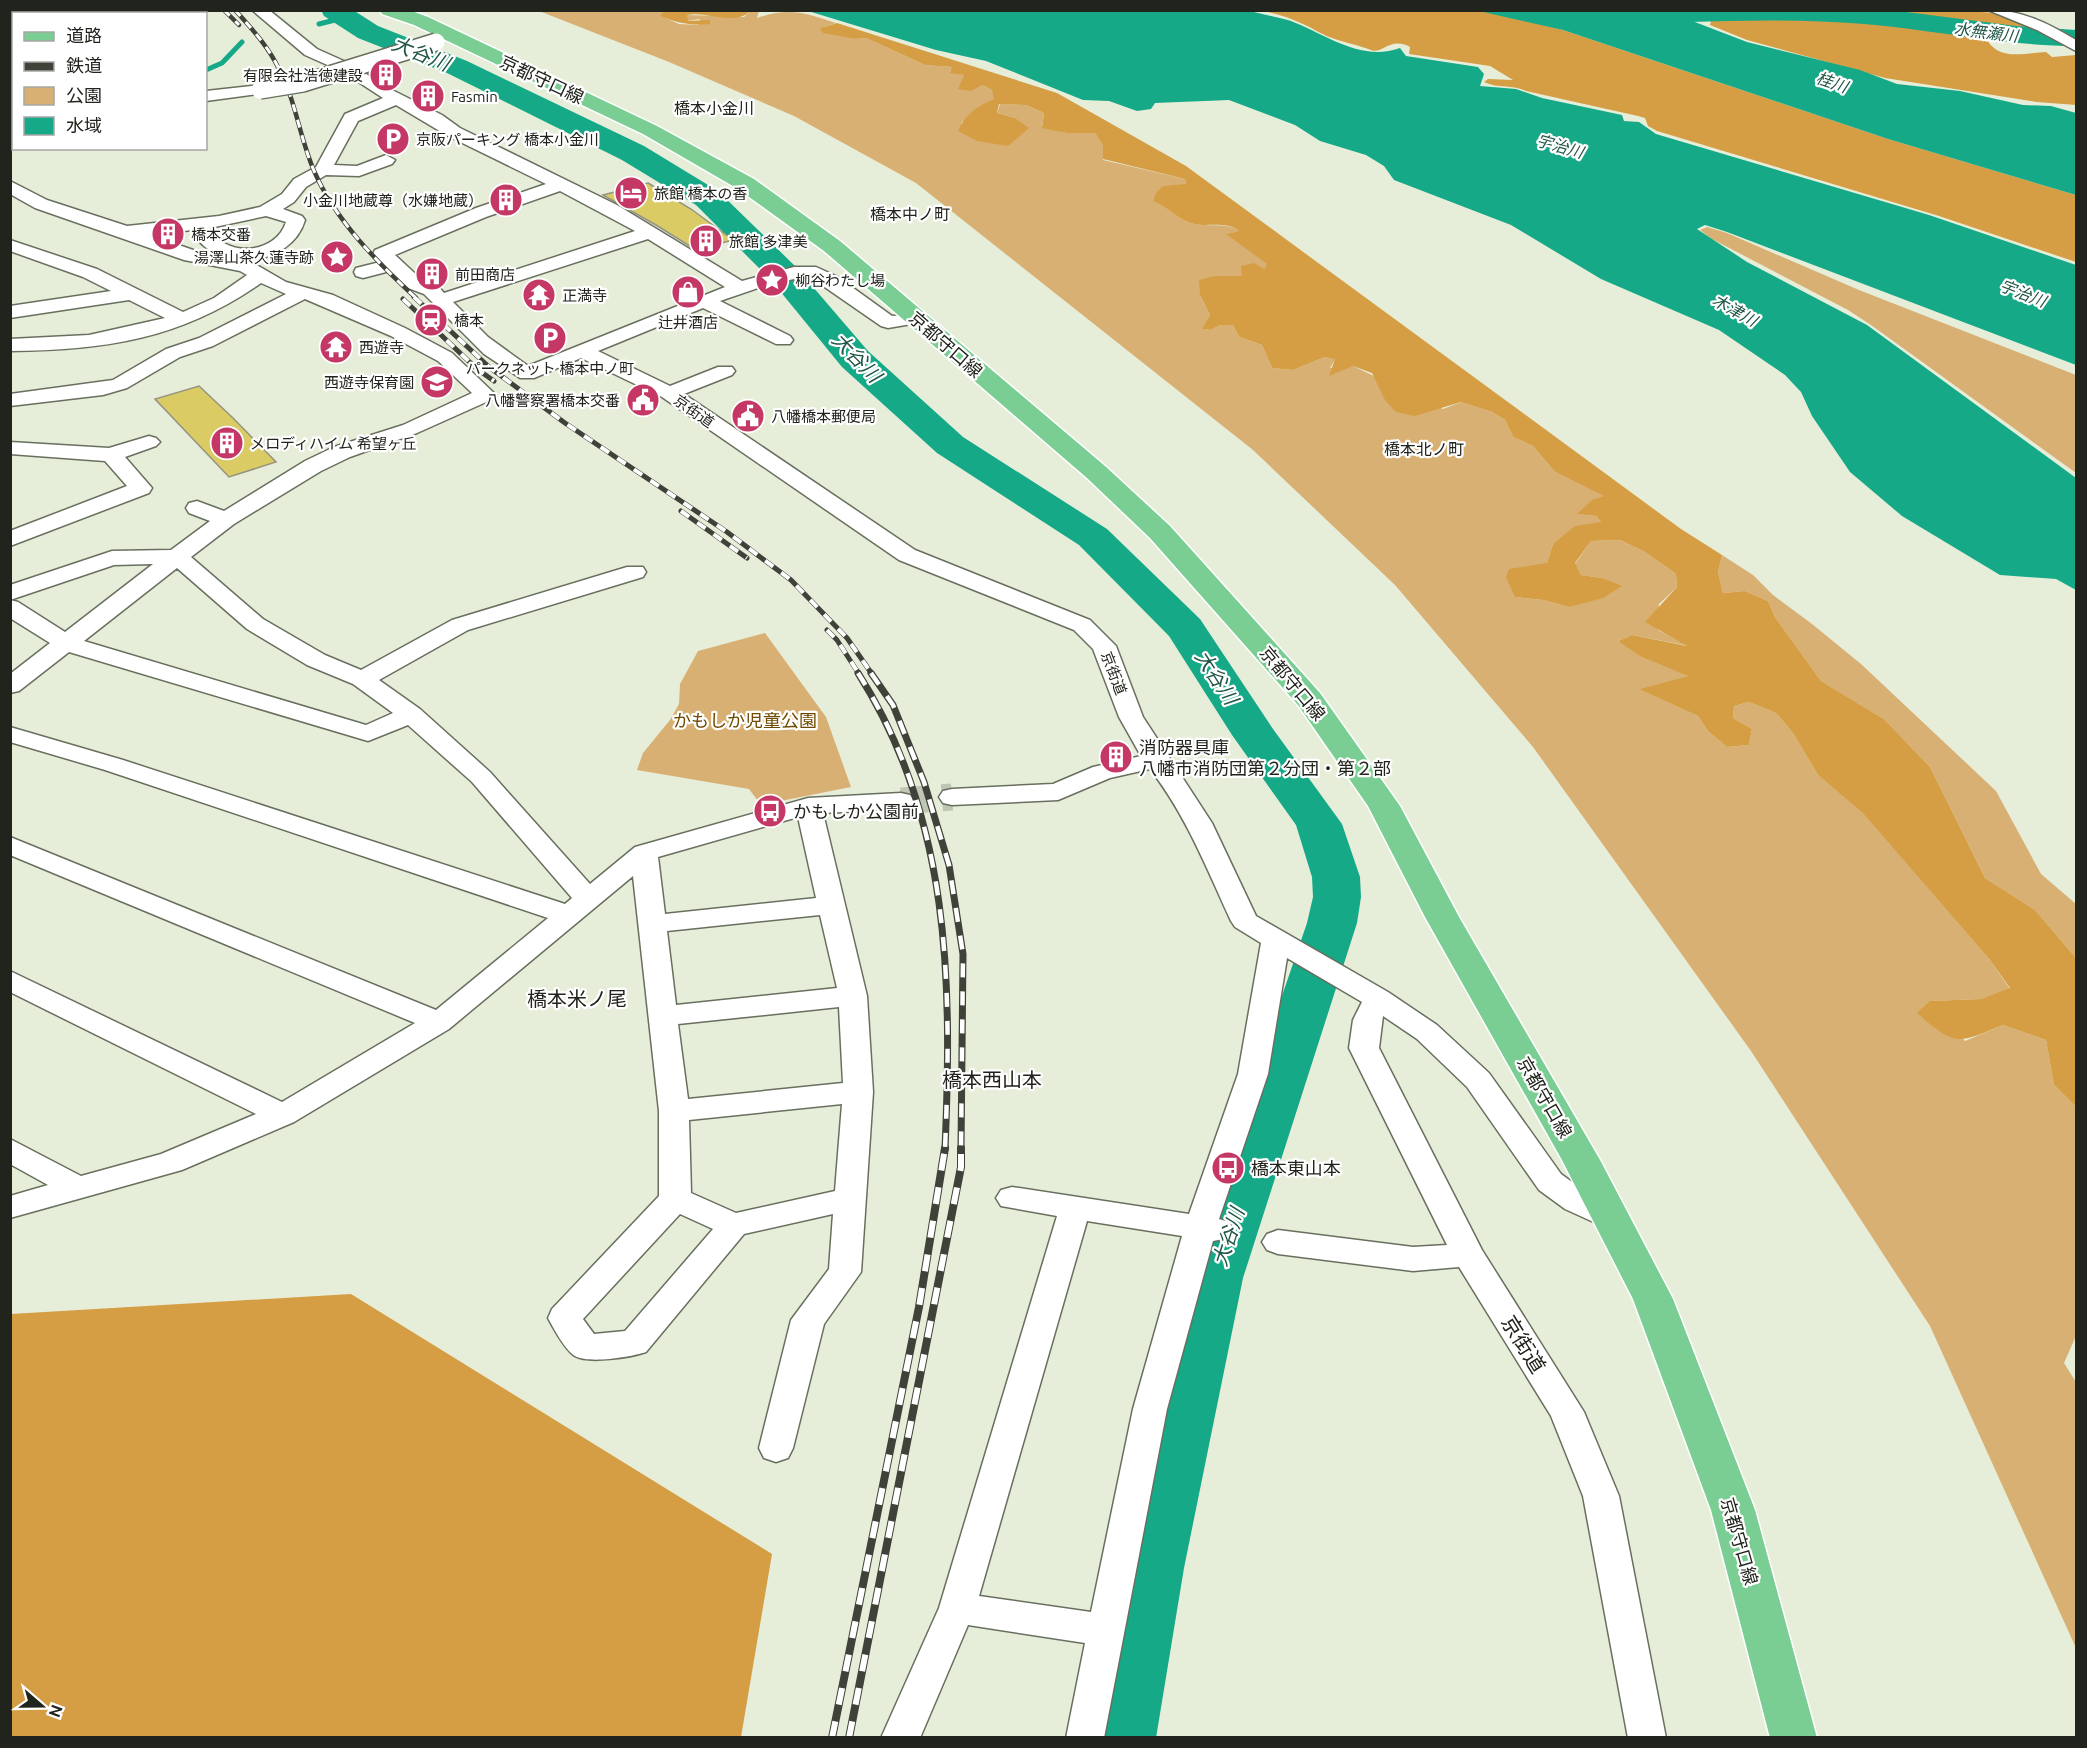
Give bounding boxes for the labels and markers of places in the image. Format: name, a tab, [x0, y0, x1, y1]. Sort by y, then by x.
building icon: 有限会社浩徳建設	[368, 57, 404, 93]
place label: 有限会社浩徳建設	[243, 67, 363, 84]
building icon: Fasmin	[410, 78, 446, 114]
place label: Fasmin	[451, 88, 498, 105]
parking icon: 京阪パーキング 橋本小金川	[375, 121, 411, 157]
place label: 京阪パーキング 橋本小金川	[416, 131, 599, 148]
hotel icon: 旅館 橋本の香	[613, 175, 649, 211]
building icon: 小金川地蔵尊（水嫌地蔵）	[488, 182, 524, 218]
place label: 旅館 橋本の香	[654, 185, 747, 202]
place label: 小金川地蔵尊（水嫌地蔵）	[303, 192, 483, 209]
building icon: 橋本交番	[150, 216, 186, 252]
building icon: 旅館 多津美	[688, 223, 724, 259]
place label: 橋本交番	[191, 226, 251, 243]
place label: 旅館 多津美	[729, 233, 807, 250]
place icon: 湯澤山茶久蓮寺跡	[319, 239, 355, 275]
place label: 湯澤山茶久蓮寺跡	[194, 249, 314, 266]
building icon: 前田商店	[414, 256, 450, 292]
place icon: 柳谷わたし場	[754, 262, 790, 298]
place label: 前田商店	[455, 266, 515, 283]
place label: 柳谷わたし場	[795, 272, 885, 289]
shop icon: 辻井酒店	[670, 274, 706, 310]
temple icon: 正満寺	[521, 277, 557, 313]
place label: 正満寺	[562, 287, 607, 304]
station icon: 橋本	[413, 302, 449, 338]
place label: 橋本	[454, 312, 484, 329]
place label: 辻井酒店	[658, 314, 718, 331]
parking icon: パークネット 橋本中ノ町	[532, 320, 568, 356]
temple icon: 西遊寺	[318, 329, 354, 365]
place label: 西遊寺	[359, 339, 404, 356]
place label: パークネット 橋本中ノ町	[466, 360, 634, 377]
school or university icon: 西遊寺保育園	[419, 364, 455, 400]
place label: 西遊寺保育園	[324, 374, 414, 391]
public building icon: 八幡警察署橋本交番	[625, 382, 661, 418]
place label: 八幡警察署橋本交番	[485, 392, 620, 409]
public building icon: 八幡橋本郵便局	[730, 398, 766, 434]
place label: 八幡橋本郵便局	[771, 408, 876, 425]
building icon: メロディハイム 希望ヶ丘	[209, 425, 245, 461]
place label: メロディハイム 希望ヶ丘	[250, 435, 417, 452]
place label: 消防器具庫 八幡市消防団第２分団・第２部	[1139, 737, 1391, 778]
building icon: 消防器具庫 八幡市消防団第２分団・第２部	[1098, 739, 1134, 775]
bus stop icon: かもしか公園前	[752, 793, 788, 829]
place label: かもしか公園前	[793, 801, 919, 821]
bus stop icon: 橋本東山本	[1210, 1150, 1246, 1186]
place label: 橋本東山本	[1251, 1158, 1341, 1178]

